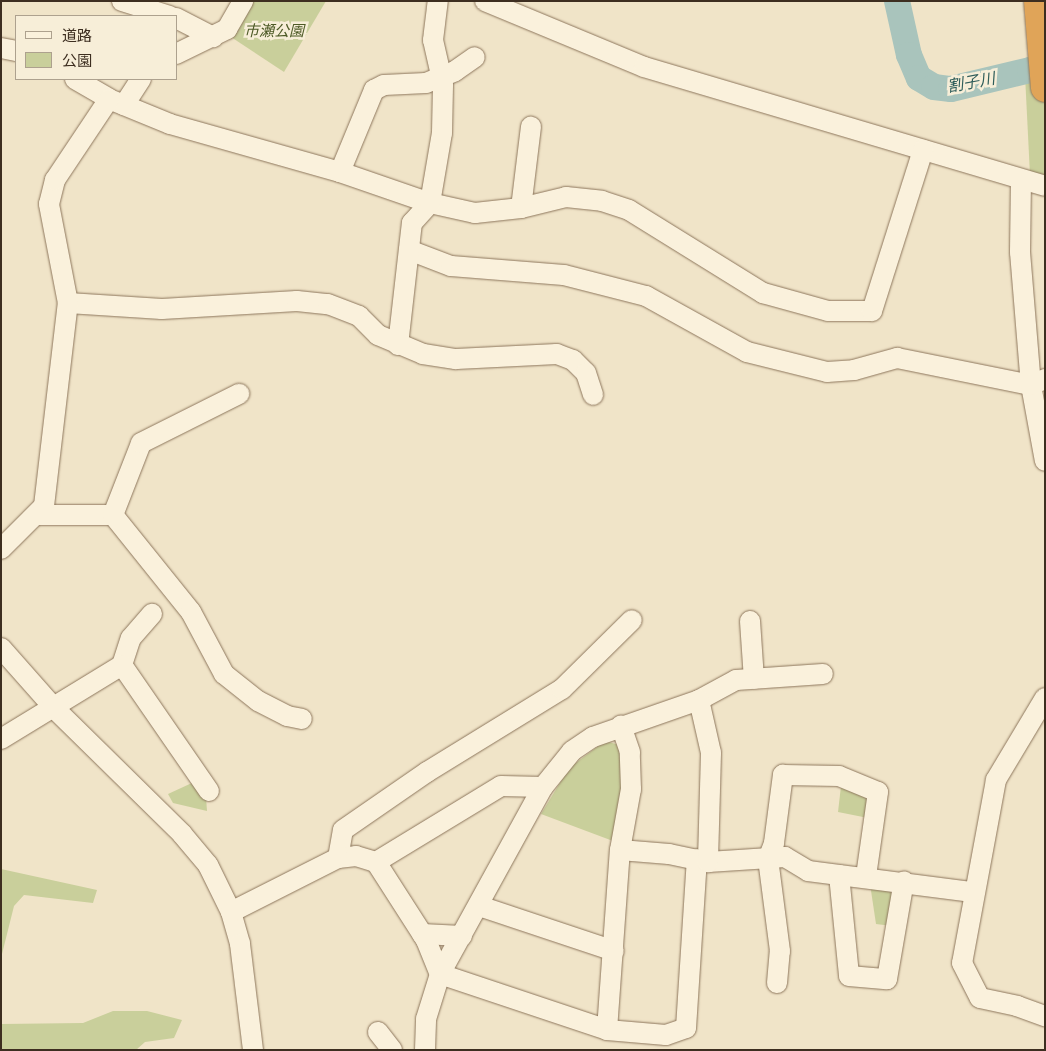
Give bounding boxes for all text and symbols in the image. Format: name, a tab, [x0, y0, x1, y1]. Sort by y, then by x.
legend	[15, 15, 178, 80]
park label: 市瀬公園	[244, 22, 304, 40]
text: 道路	[62, 26, 92, 45]
text: 公園	[62, 51, 92, 70]
water label: 割子川	[946, 68, 996, 96]

